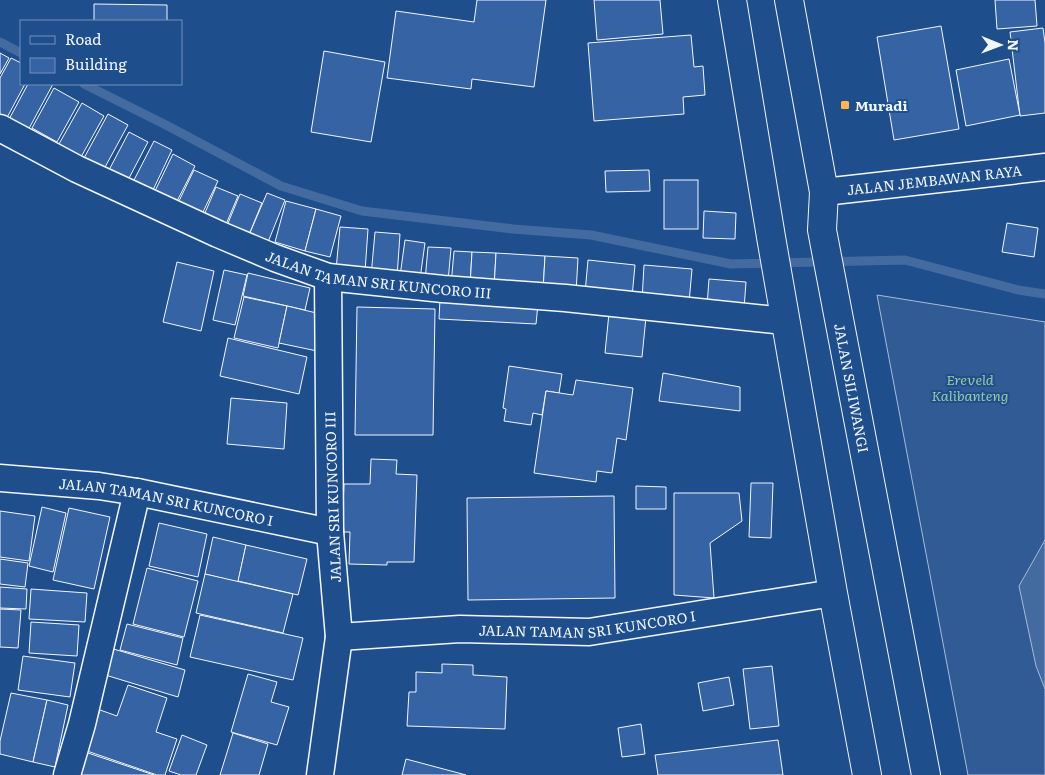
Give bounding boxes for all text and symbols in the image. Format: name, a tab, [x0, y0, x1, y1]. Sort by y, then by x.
legend	[20, 20, 182, 85]
north arrow	[975, 20, 1025, 70]
text: Road	[65, 27, 101, 50]
text: N	[1004, 39, 1024, 52]
text: Building	[65, 52, 127, 75]
place label: Muradi	[855, 95, 908, 115]
marker: Muradi	[839, 99, 851, 111]
street label: JALAN JEMBAWAN RAYA	[846, 160, 1024, 199]
street label: JALAN TAMAN SRI KUNCORO III	[263, 245, 492, 303]
street label: JALAN SILIWANGI	[830, 321, 874, 454]
park label: Ereveld Kalibanteng	[931, 369, 1009, 405]
street label: JALAN SRI KUNCORO III	[319, 411, 345, 583]
street label: JALAN TAMAN SRI KUNCORO I	[58, 473, 275, 530]
street label: JALAN TAMAN SRI KUNCORO I	[478, 605, 697, 642]

